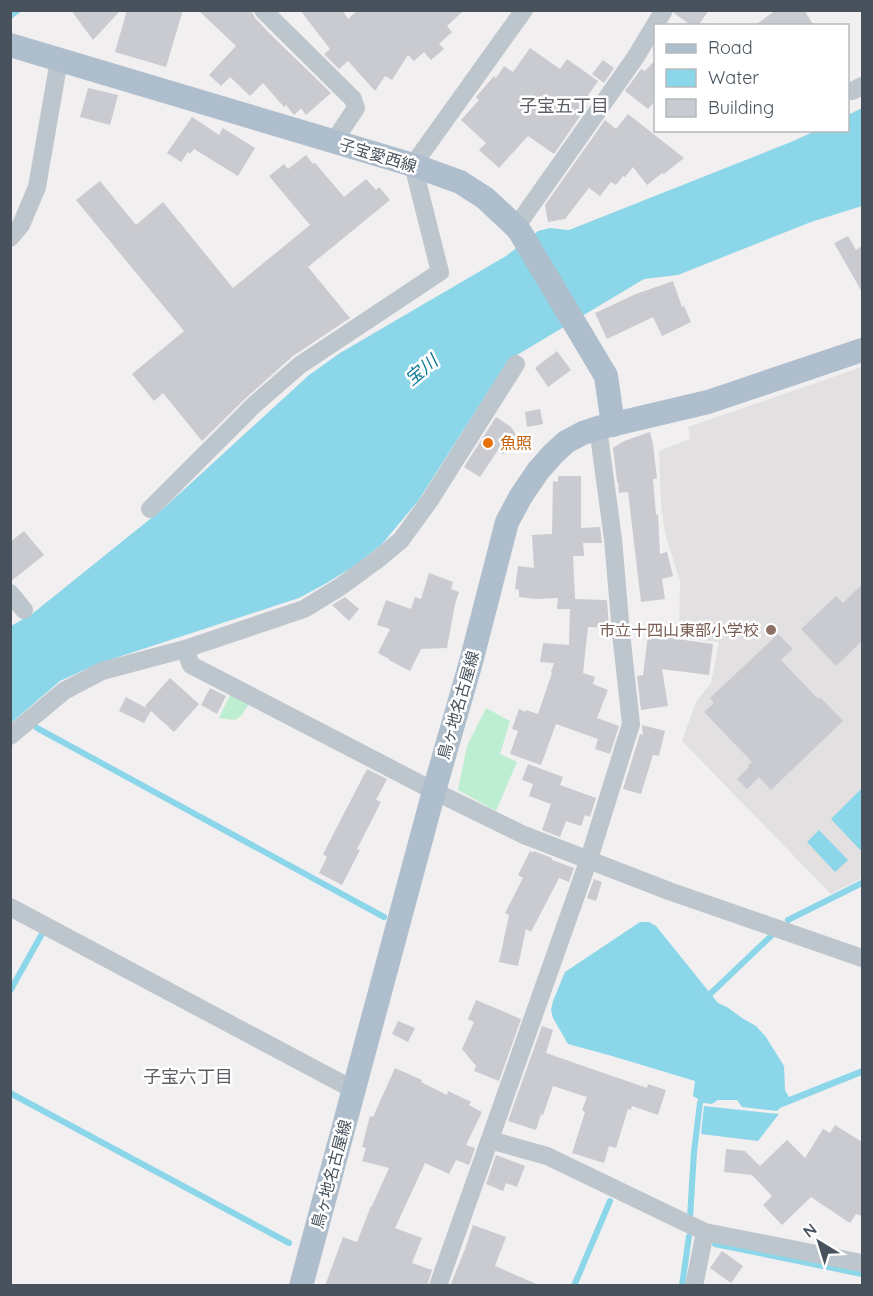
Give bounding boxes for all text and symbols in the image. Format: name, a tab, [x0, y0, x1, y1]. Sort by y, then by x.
legend	[654, 24, 849, 132]
text: Road	[708, 36, 753, 59]
text: Water	[708, 66, 759, 89]
district label: 子宝五丁目	[519, 94, 609, 117]
text: Building	[708, 96, 774, 119]
street label: 子宝愛西線	[337, 134, 419, 176]
water label: 宝川	[400, 348, 444, 390]
place label: 魚照	[500, 433, 532, 453]
marker: 魚照	[481, 436, 495, 450]
place label: 市立十四山東部小学校	[599, 620, 759, 640]
marker: 市立十四山東部小学校	[764, 623, 778, 637]
street label: 鳥ヶ地名古屋線	[433, 648, 483, 762]
district label: 子宝六丁目	[143, 1065, 233, 1088]
street label: 鳥ヶ地名古屋線	[307, 1117, 355, 1231]
north arrow	[789, 1212, 849, 1272]
text: N	[799, 1219, 821, 1242]

